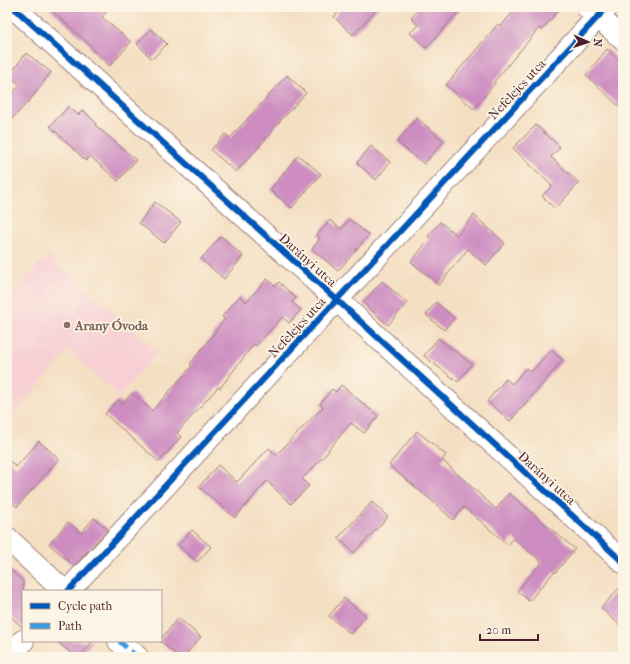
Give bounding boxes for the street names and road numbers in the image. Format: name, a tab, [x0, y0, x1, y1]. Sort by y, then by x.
street label: Nefelejcs utca	[485, 55, 549, 122]
street label: Darányi utca	[276, 230, 340, 290]
street label: Nefelejcs utca	[265, 293, 329, 360]
street label: Darányi utca	[515, 448, 579, 508]

